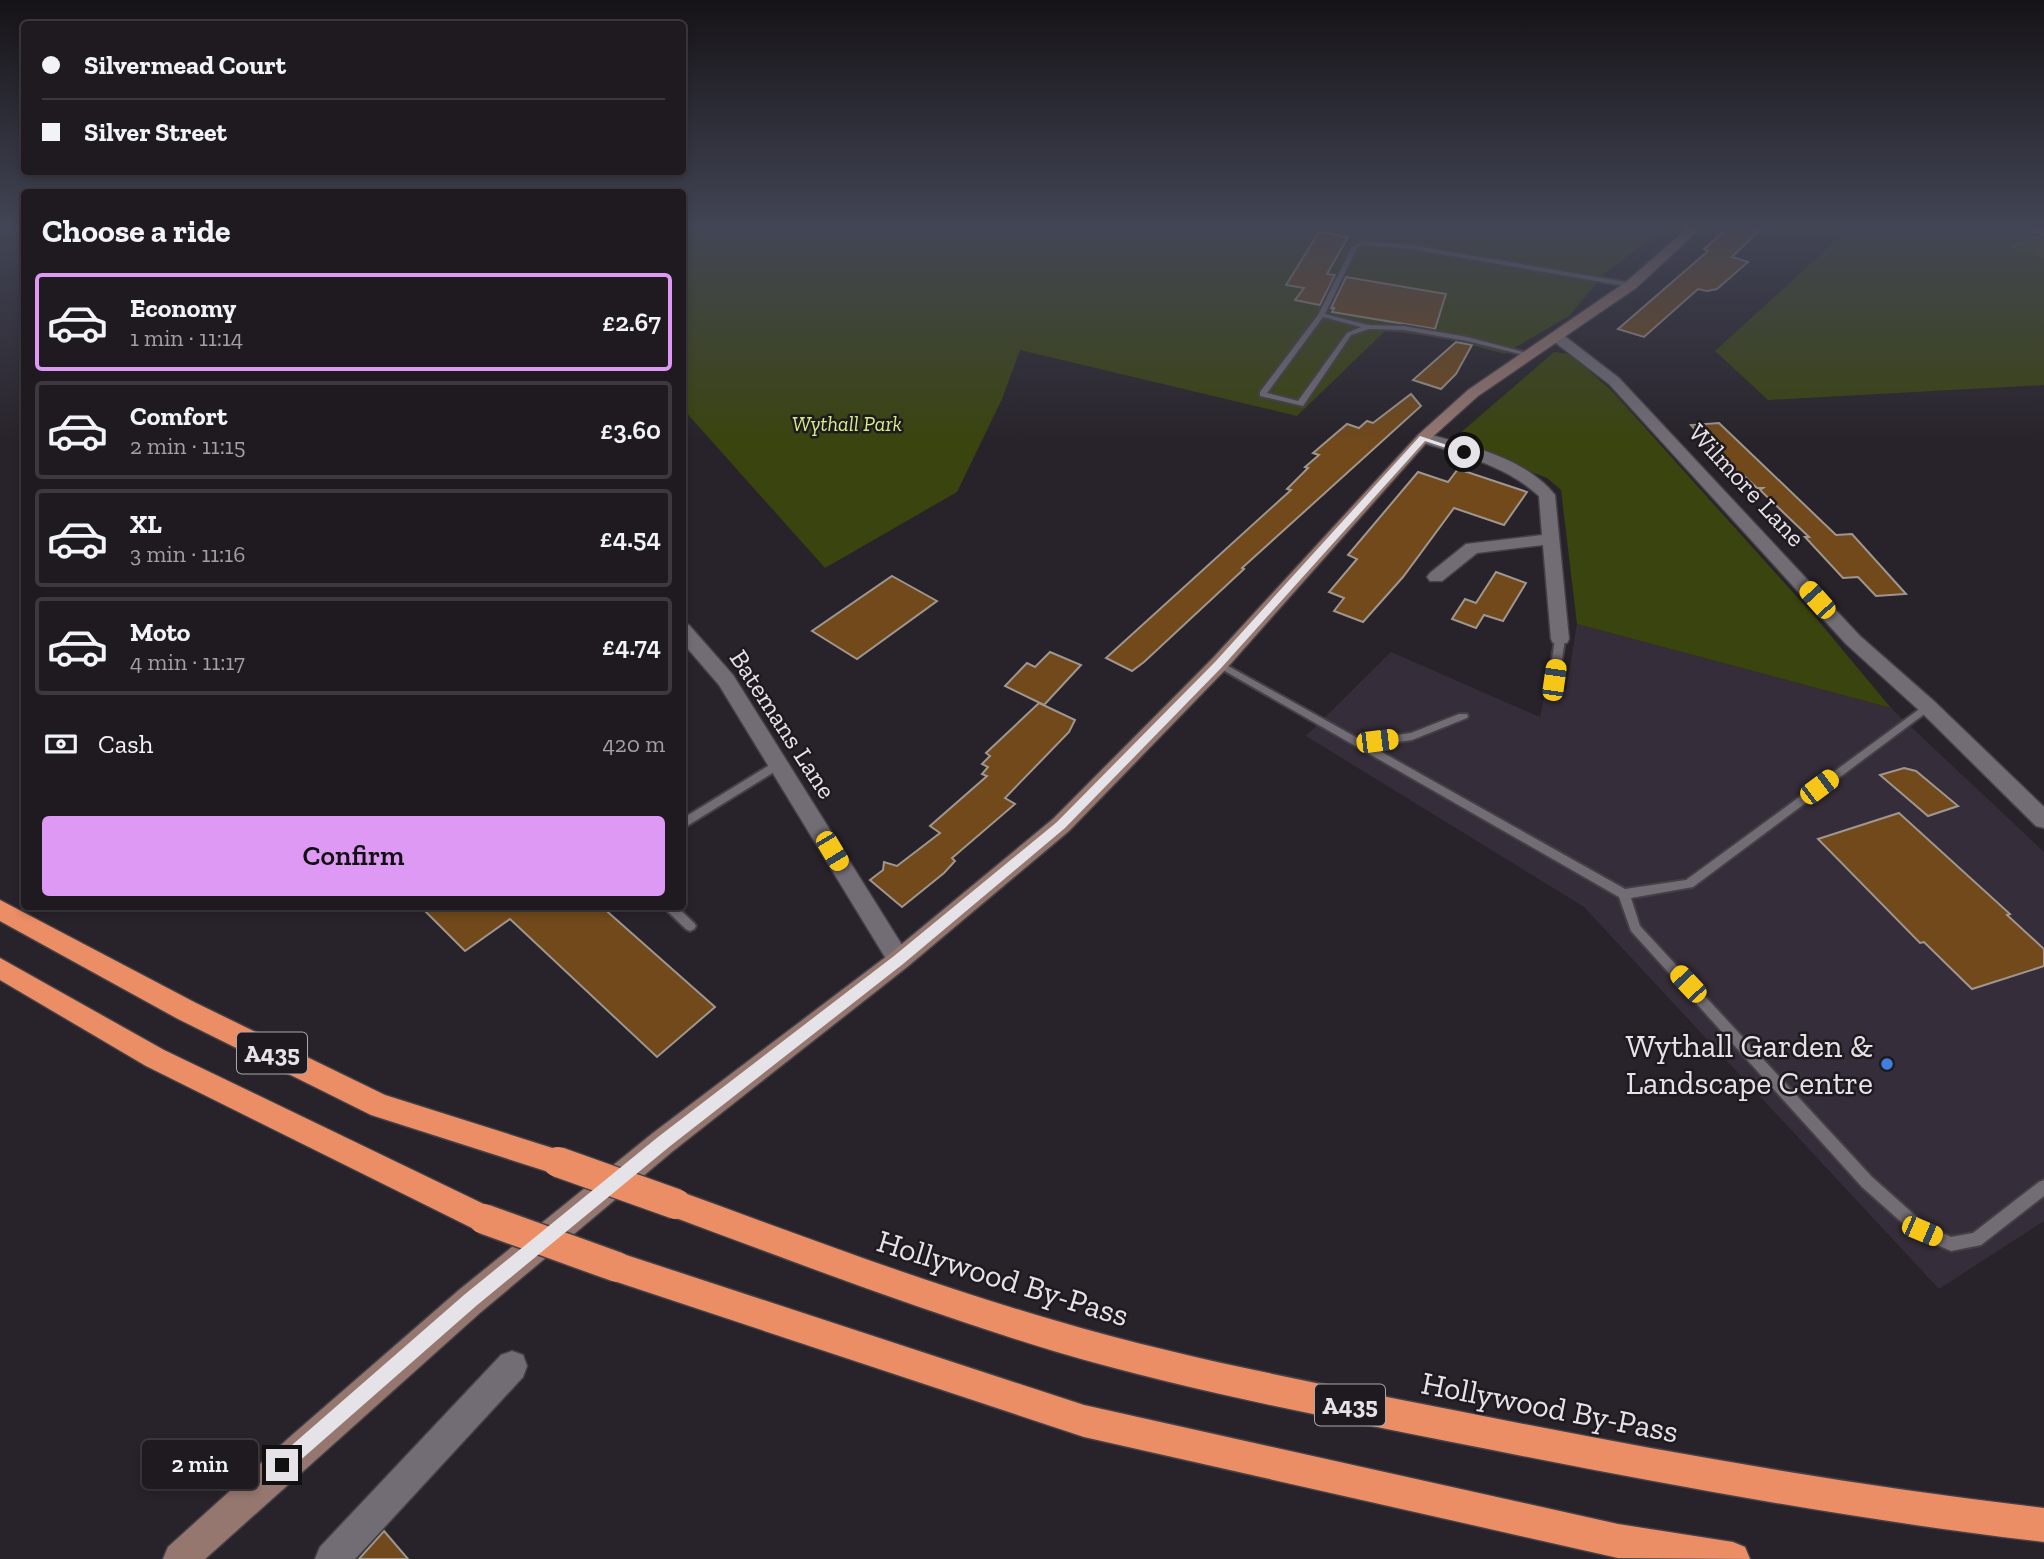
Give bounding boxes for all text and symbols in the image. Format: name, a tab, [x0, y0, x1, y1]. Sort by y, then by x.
text: Silvermead Court	[84, 49, 286, 81]
text: Silver Street	[84, 116, 227, 148]
text: Choose a ride	[42, 212, 230, 250]
icon: car	[46, 291, 109, 354]
text: Economy	[130, 292, 236, 324]
text: £2.67	[602, 306, 661, 338]
text: 1 min · 11:14	[130, 324, 243, 352]
icon: car	[46, 399, 109, 462]
text: Comfort	[130, 400, 227, 432]
park label: Wythall Park	[792, 411, 902, 436]
text: £3.60	[600, 414, 661, 446]
street label: Wilmore Lane	[1682, 417, 1812, 553]
text: 2 min · 11:15	[130, 432, 246, 460]
route start	[1448, 436, 1480, 468]
icon: car	[46, 507, 109, 570]
text: XL	[130, 508, 162, 540]
text: £4.54	[600, 522, 661, 554]
text: 3 min · 11:16	[130, 540, 245, 568]
car	[1796, 577, 1839, 623]
icon: car	[46, 615, 109, 678]
text: Moto	[130, 616, 190, 648]
text: £4.74	[602, 630, 661, 662]
street label: Batemans Lane	[723, 644, 843, 804]
text: 4 min · 11:17	[130, 648, 245, 676]
car	[1541, 658, 1568, 702]
icon: cash	[42, 725, 80, 763]
text: Cash	[98, 728, 153, 760]
car	[1355, 728, 1400, 754]
text: 420 m	[602, 730, 665, 758]
car	[1796, 766, 1843, 808]
button: Confirm	[42, 816, 665, 896]
car	[813, 828, 852, 874]
car	[1666, 961, 1711, 1007]
place label: Wythall Garden & Landscape Centre	[1626, 1027, 1873, 1102]
road number: A435	[237, 1032, 307, 1073]
marker: Wythall Garden & Landscape Centre	[1879, 1056, 1895, 1072]
car	[1899, 1213, 1946, 1249]
street label: Hollywood By-Pass	[873, 1222, 1133, 1334]
street label: Hollywood By-Pass	[1418, 1363, 1682, 1451]
road number: A435	[1315, 1385, 1385, 1426]
callout: 2 min	[142, 1440, 258, 1490]
route end	[266, 1449, 298, 1481]
text: 2 min	[171, 1450, 229, 1478]

